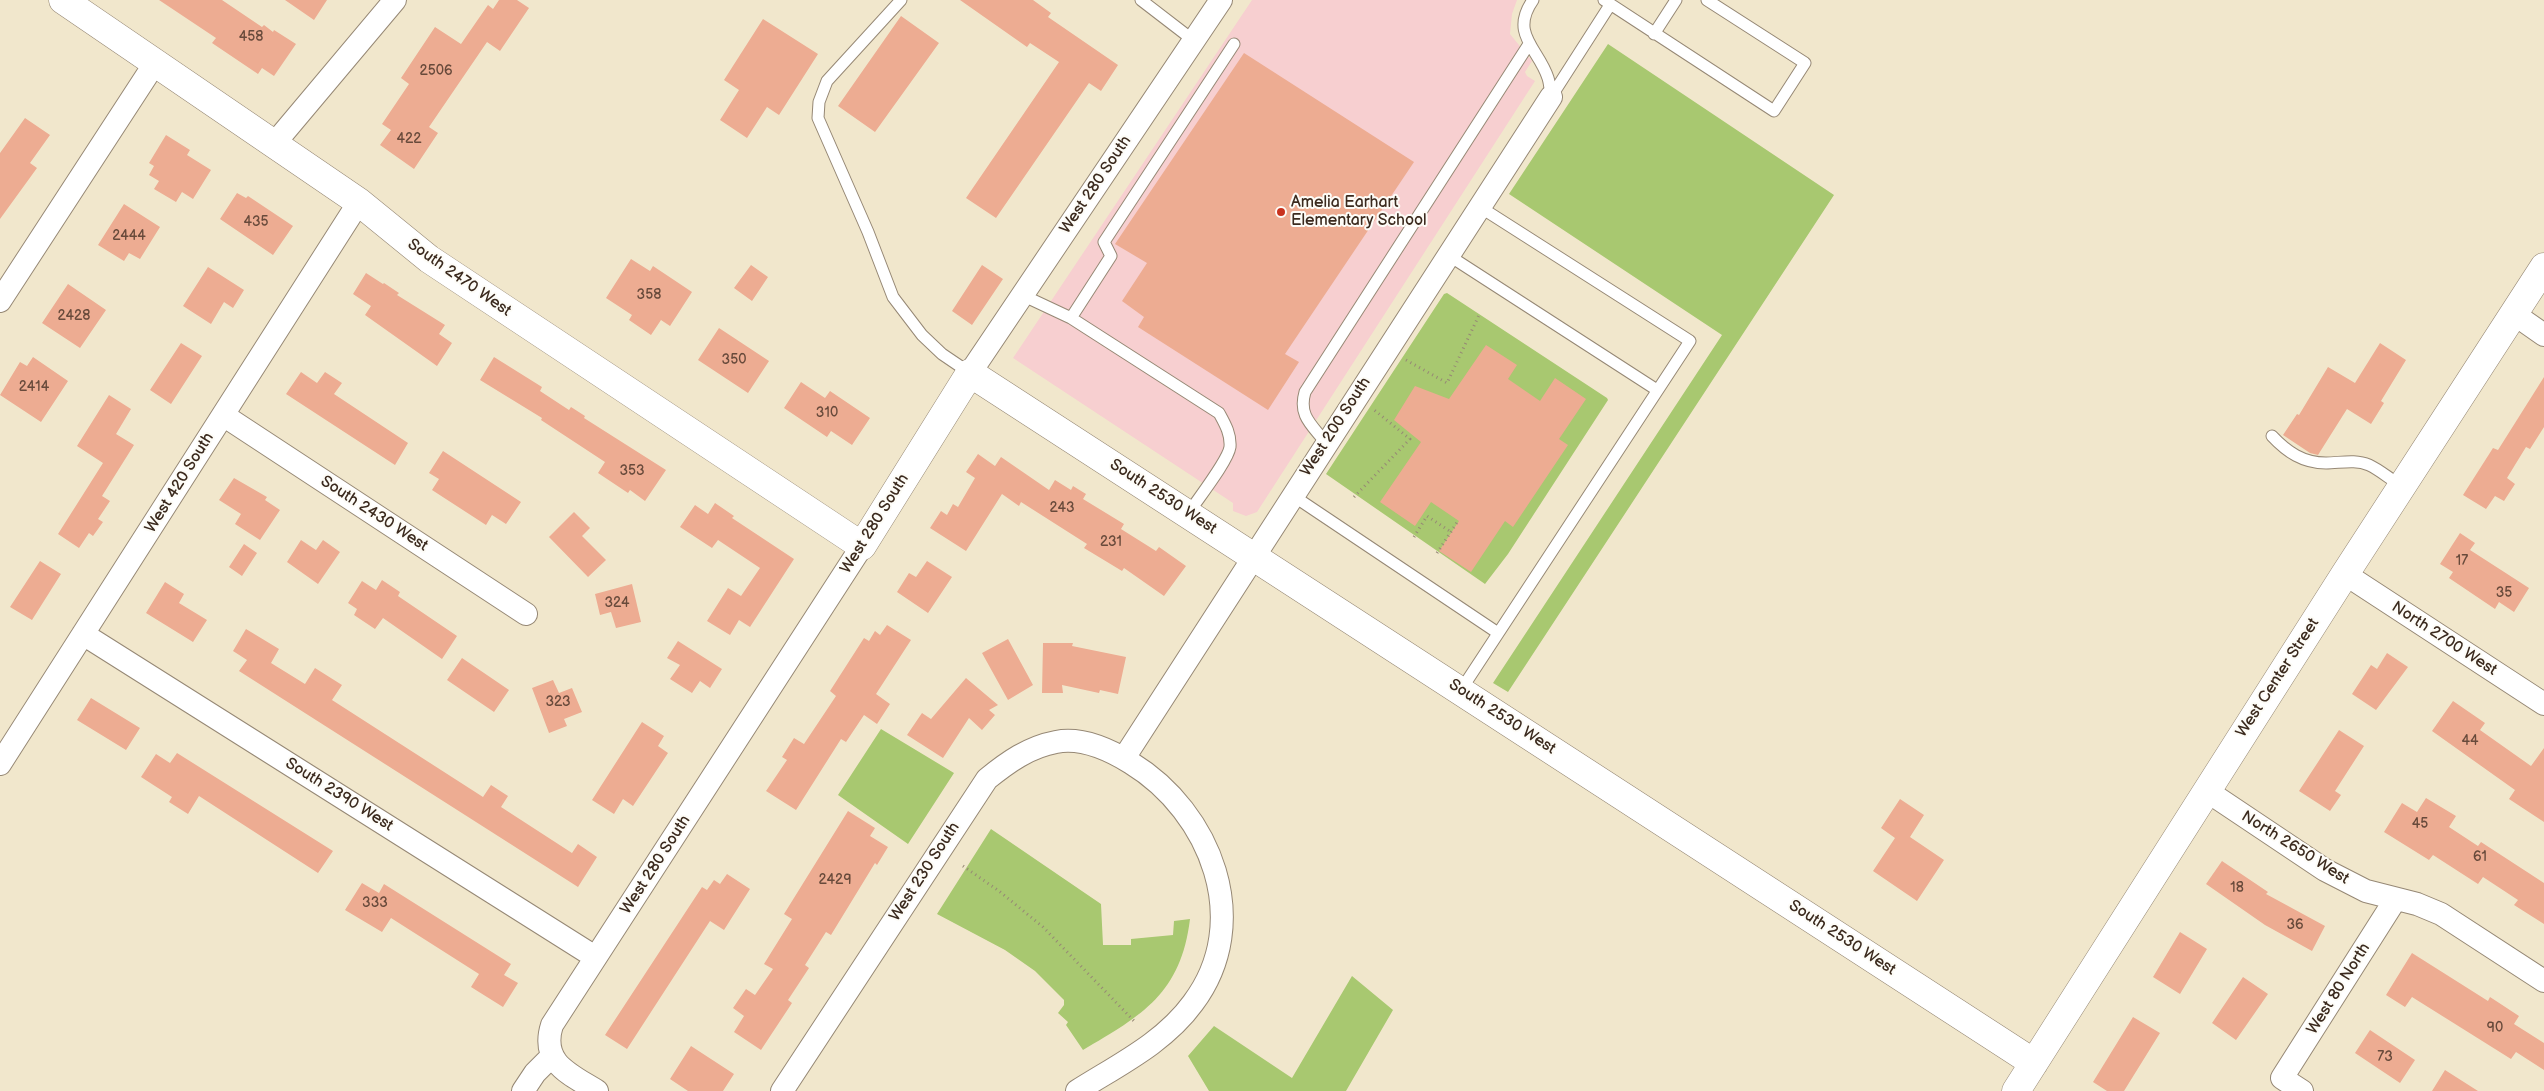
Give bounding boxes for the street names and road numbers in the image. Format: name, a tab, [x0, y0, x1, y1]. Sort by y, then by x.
street label: West 280 South	[1056, 132, 1136, 238]
street label: South 2470 West	[403, 235, 515, 321]
street label: West 200 South	[1297, 374, 1375, 480]
street label: West 420 South	[142, 429, 218, 537]
street label: South 2530 West	[1106, 455, 1220, 539]
street label: West 280 South	[837, 471, 913, 577]
street label: South 2430 West	[317, 472, 431, 556]
street label: North 2700 West	[2388, 598, 2500, 680]
street label: West Center Street	[2232, 615, 2324, 741]
street label: South 2530 West	[1445, 675, 1559, 759]
street label: South 2390 West	[282, 754, 396, 836]
street label: North 2650 West	[2238, 807, 2352, 889]
street label: West 280 South	[617, 812, 695, 918]
street label: West 230 South	[886, 819, 964, 925]
street label: South 2530 West	[1785, 896, 1899, 980]
street label: West 80 North	[2303, 940, 2375, 1038]

